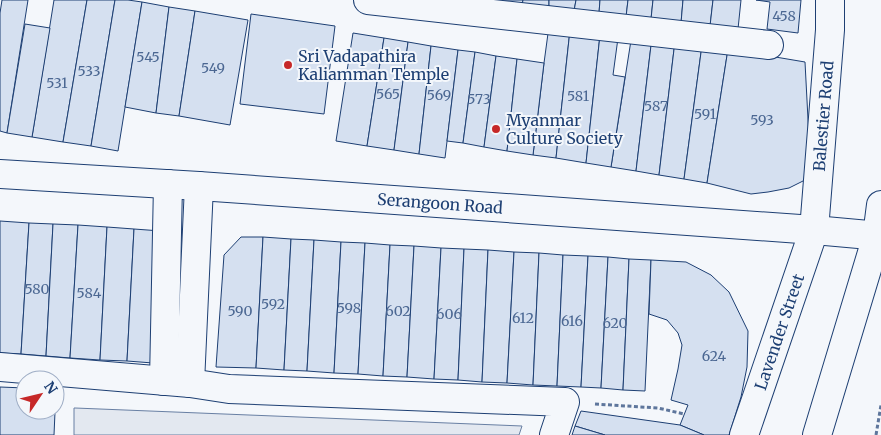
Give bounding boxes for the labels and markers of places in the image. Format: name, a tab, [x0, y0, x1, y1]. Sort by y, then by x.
place label: Sri Vadapathira Kaliamman Temple	[298, 46, 449, 84]
marker: Sri Vadapathira Kaliamman Temple	[282, 59, 294, 71]
place label: Myanmar Culture Society	[506, 110, 623, 148]
marker: Myanmar Culture Society	[490, 123, 502, 135]

